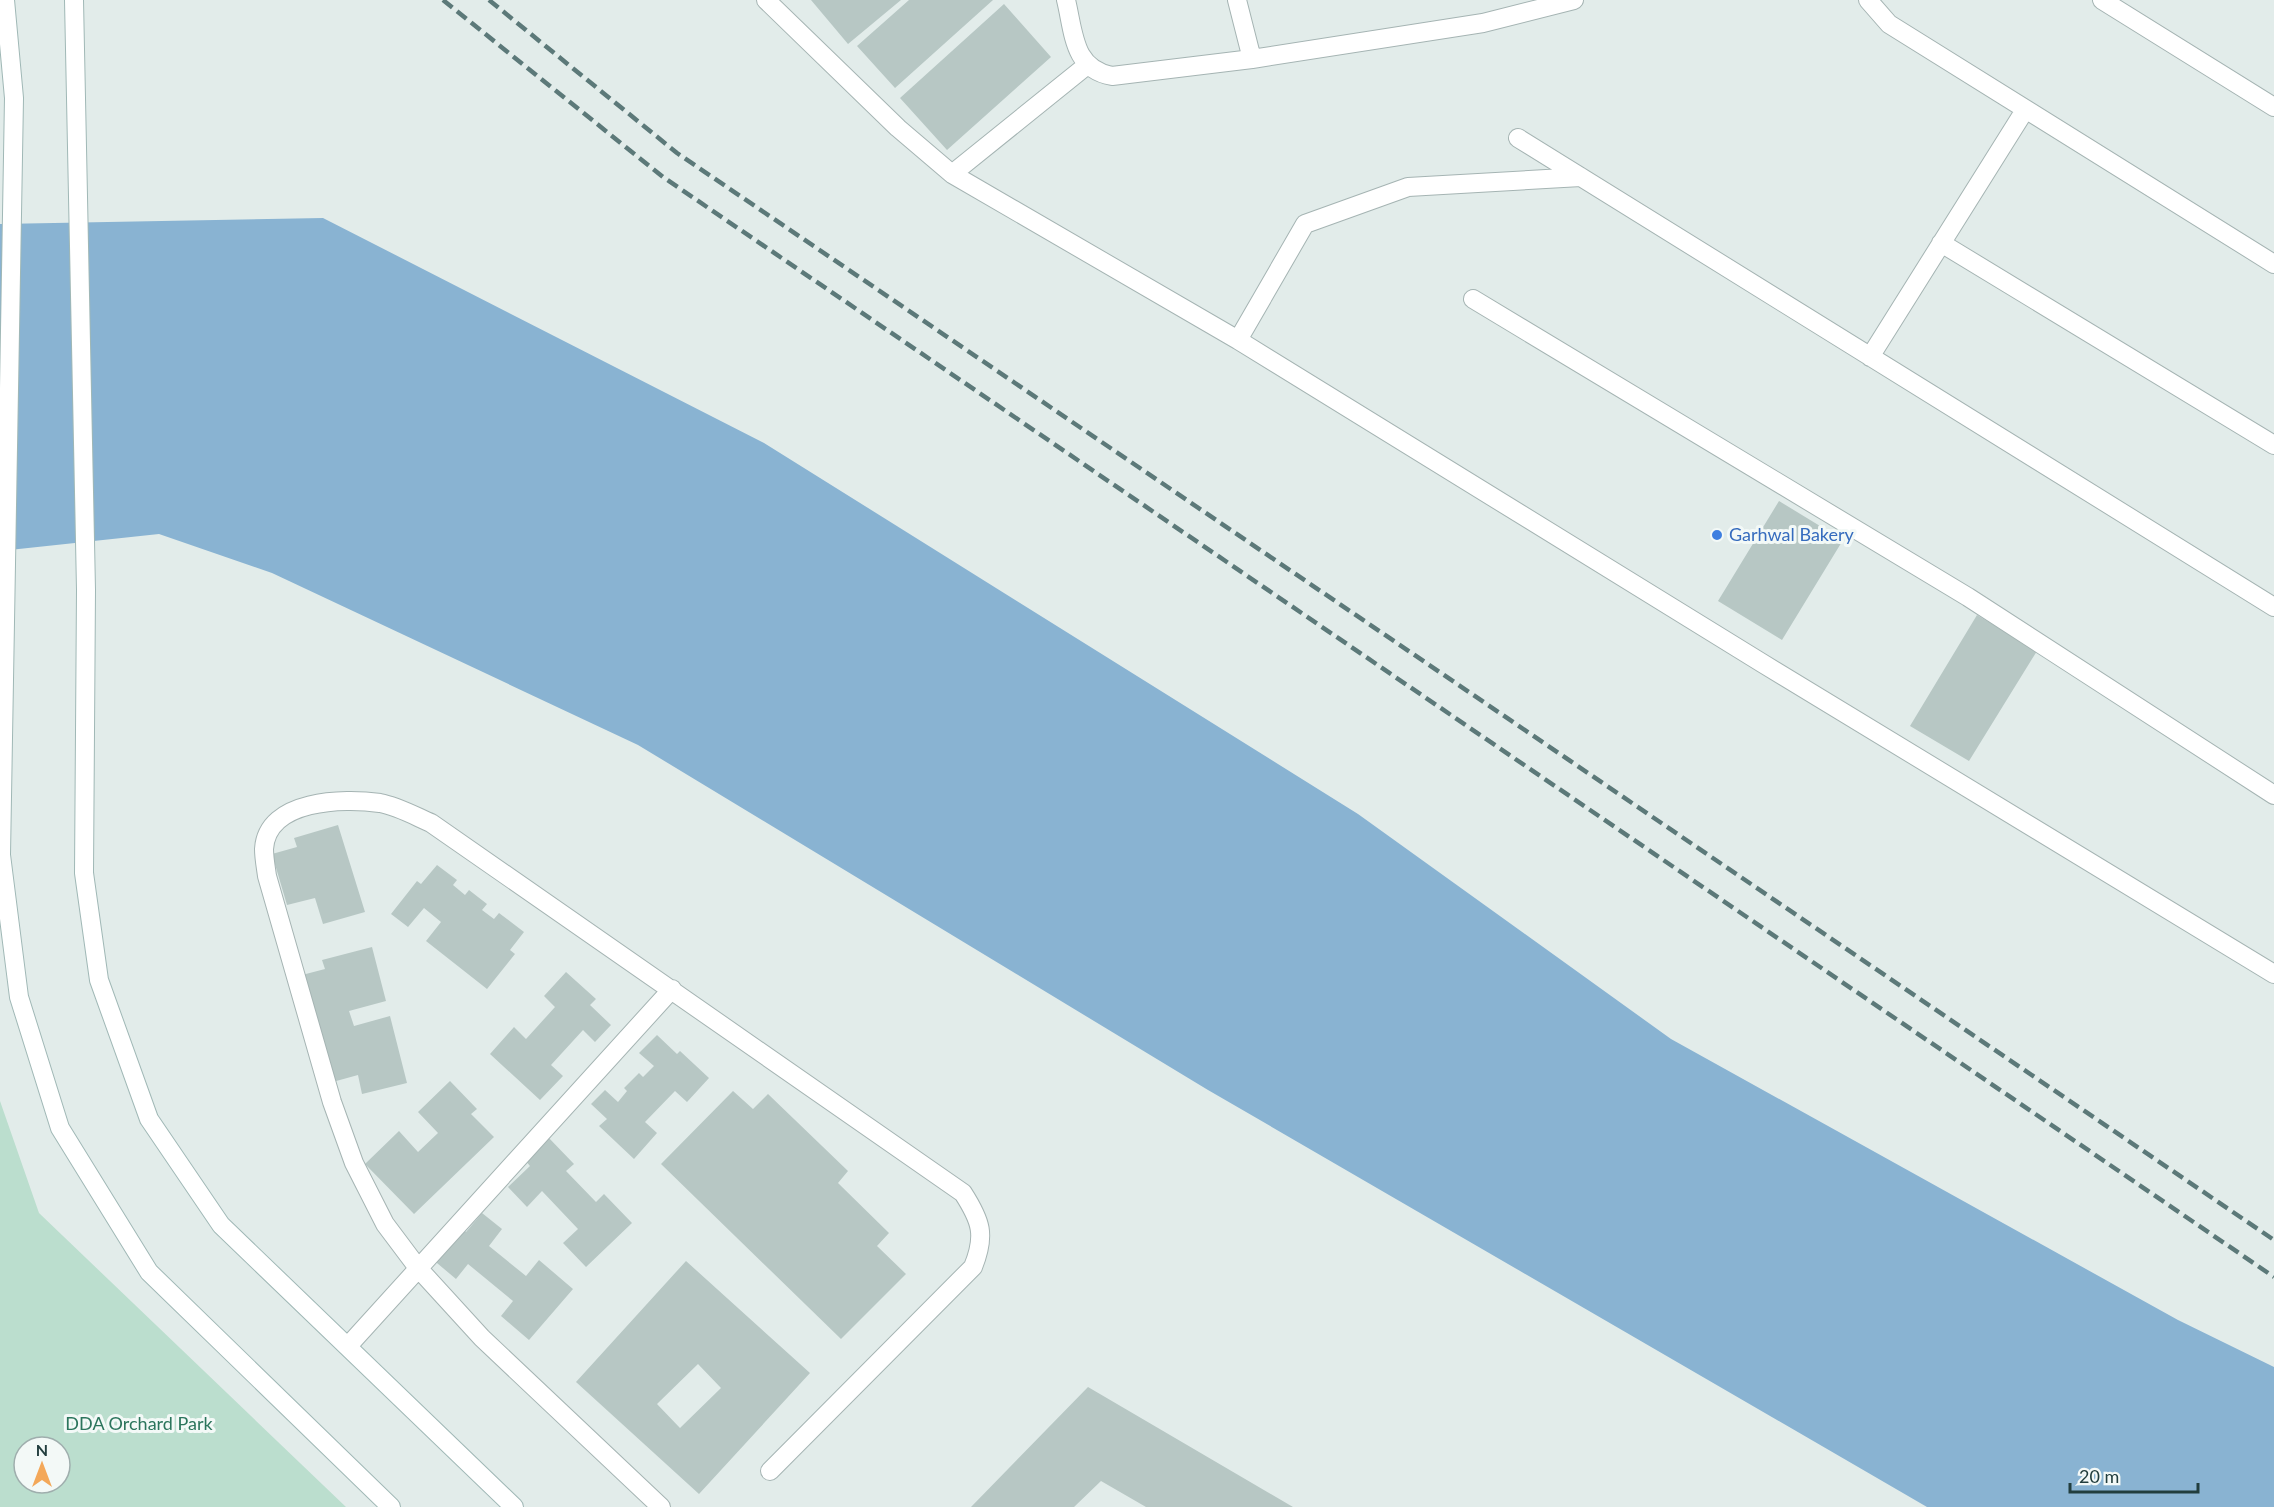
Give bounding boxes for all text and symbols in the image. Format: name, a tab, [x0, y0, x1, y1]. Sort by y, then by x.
place label: Garhwal Bakery	[1729, 523, 1855, 545]
marker: Garhwal Bakery	[1710, 528, 1724, 542]
park label: DDA Orchard Park	[65, 1412, 213, 1434]
north arrow	[12, 1435, 72, 1495]
text: N	[36, 1440, 48, 1459]
scale bar	[2070, 1456, 2198, 1494]
text: 20 m	[2079, 1465, 2119, 1487]

